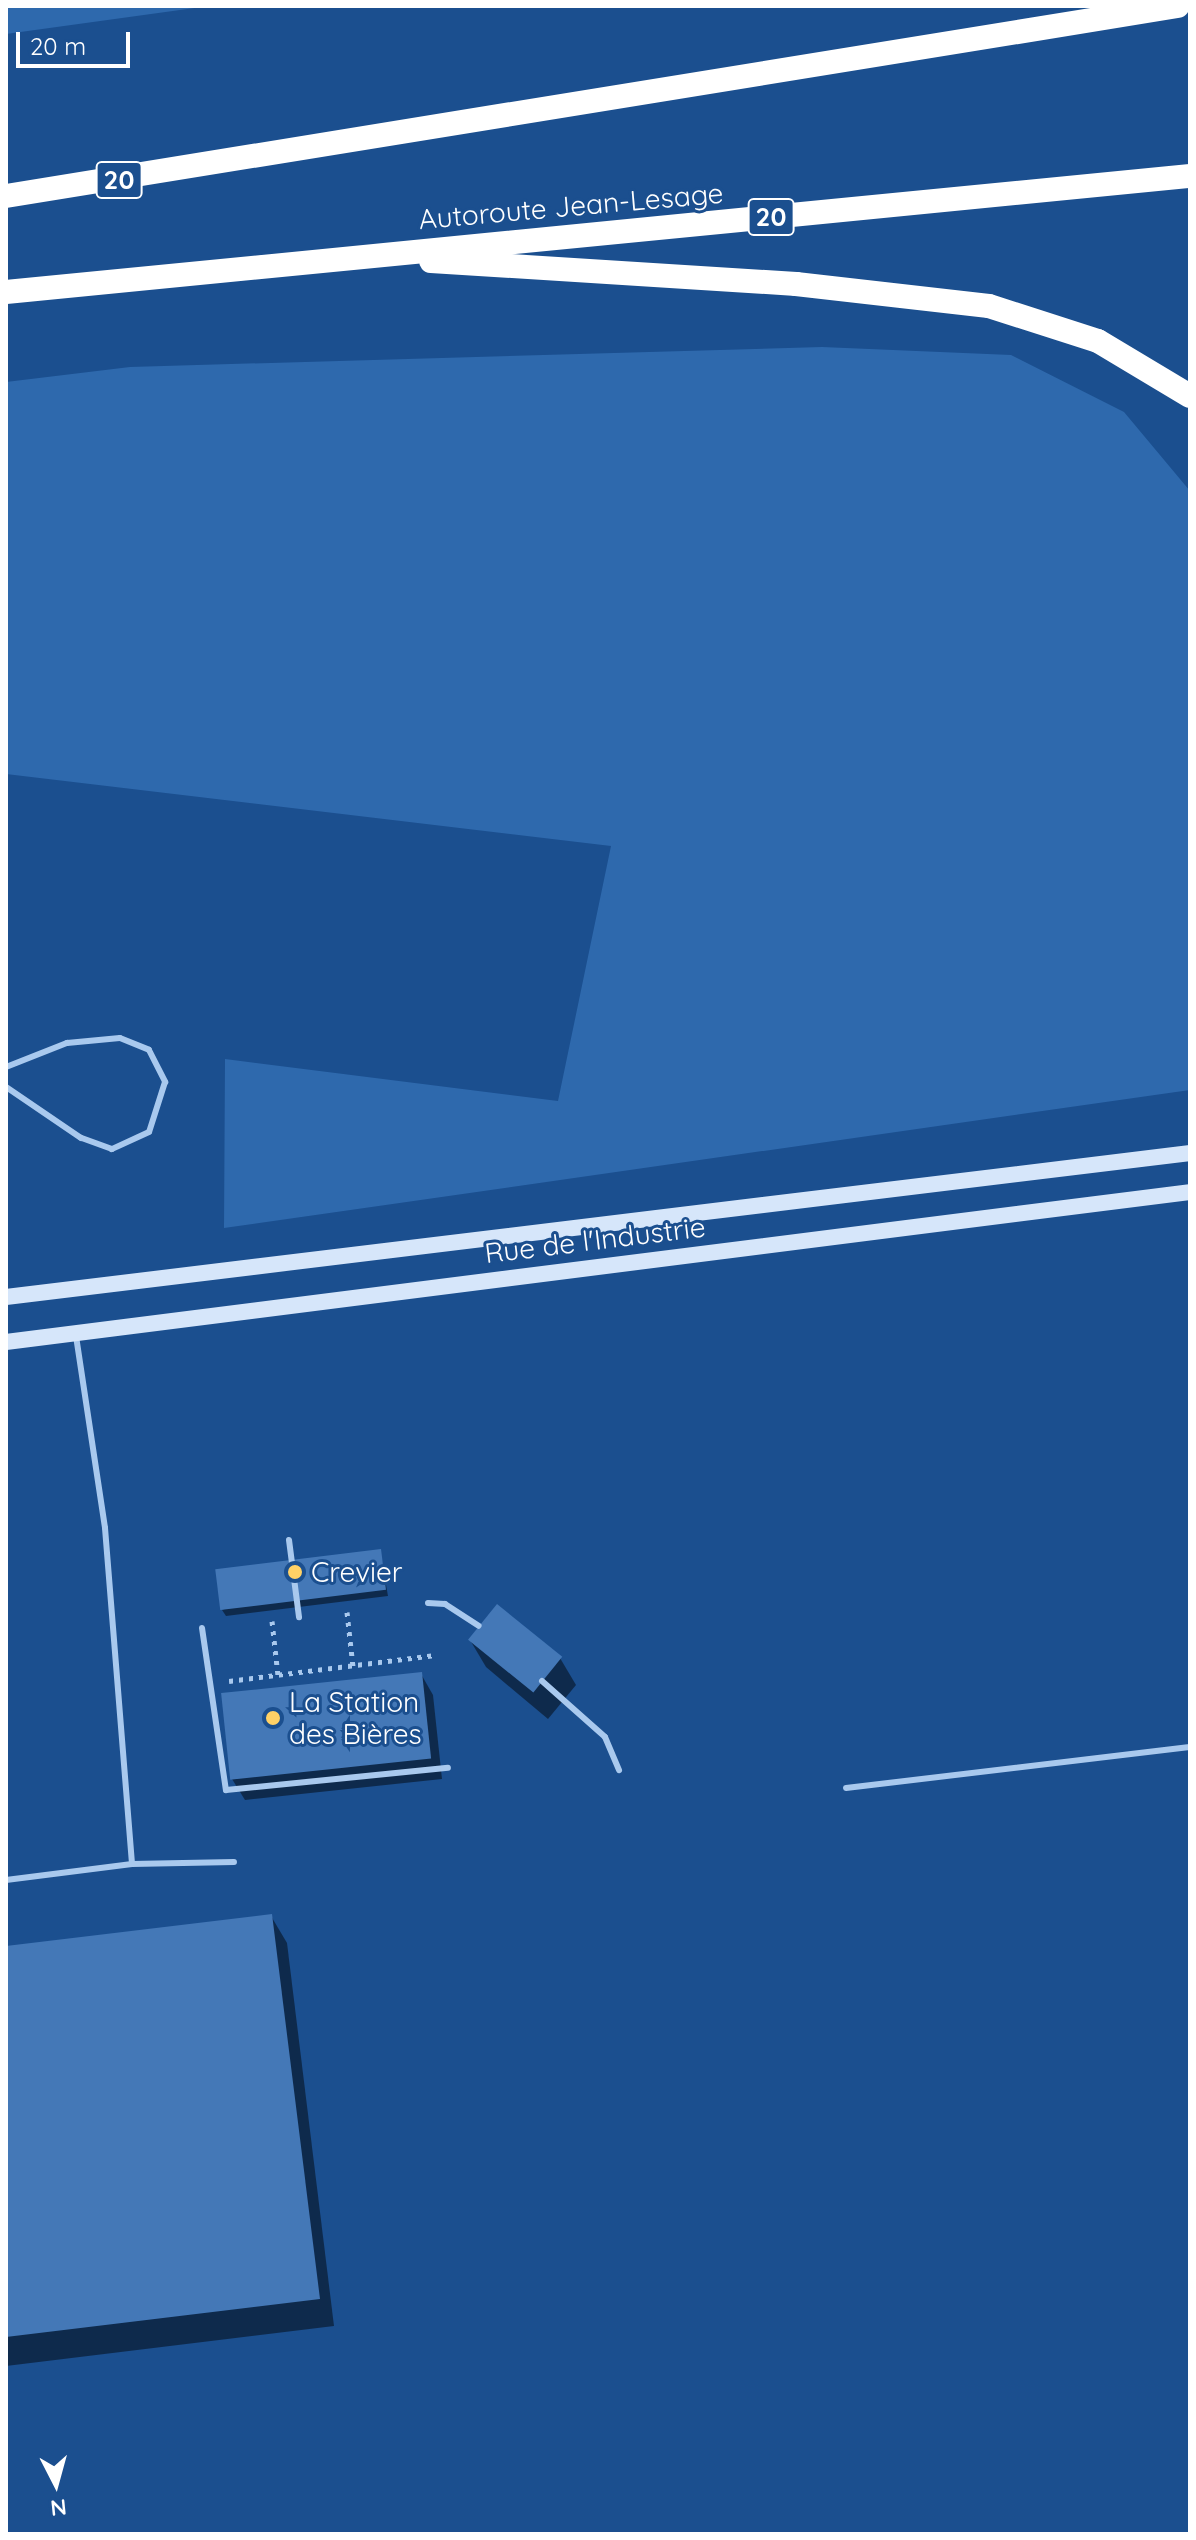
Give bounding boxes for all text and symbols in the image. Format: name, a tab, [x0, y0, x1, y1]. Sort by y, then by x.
scale bar	[20, 16, 134, 66]
text: 20 m	[30, 31, 86, 61]
road number: 20	[95, 158, 143, 202]
street label: Autoroute Jean-Lesage	[417, 176, 725, 236]
road number: 20	[747, 195, 795, 239]
street label: Rue de l'Industrie	[483, 1210, 707, 1270]
place label: Crevier	[311, 1555, 403, 1589]
marker: Crevier	[286, 1563, 304, 1581]
place label: La Station des Bières	[289, 1685, 422, 1751]
marker: La Station des Bières	[264, 1709, 282, 1727]
north arrow	[16, 2444, 96, 2524]
text: N	[49, 2493, 68, 2523]

